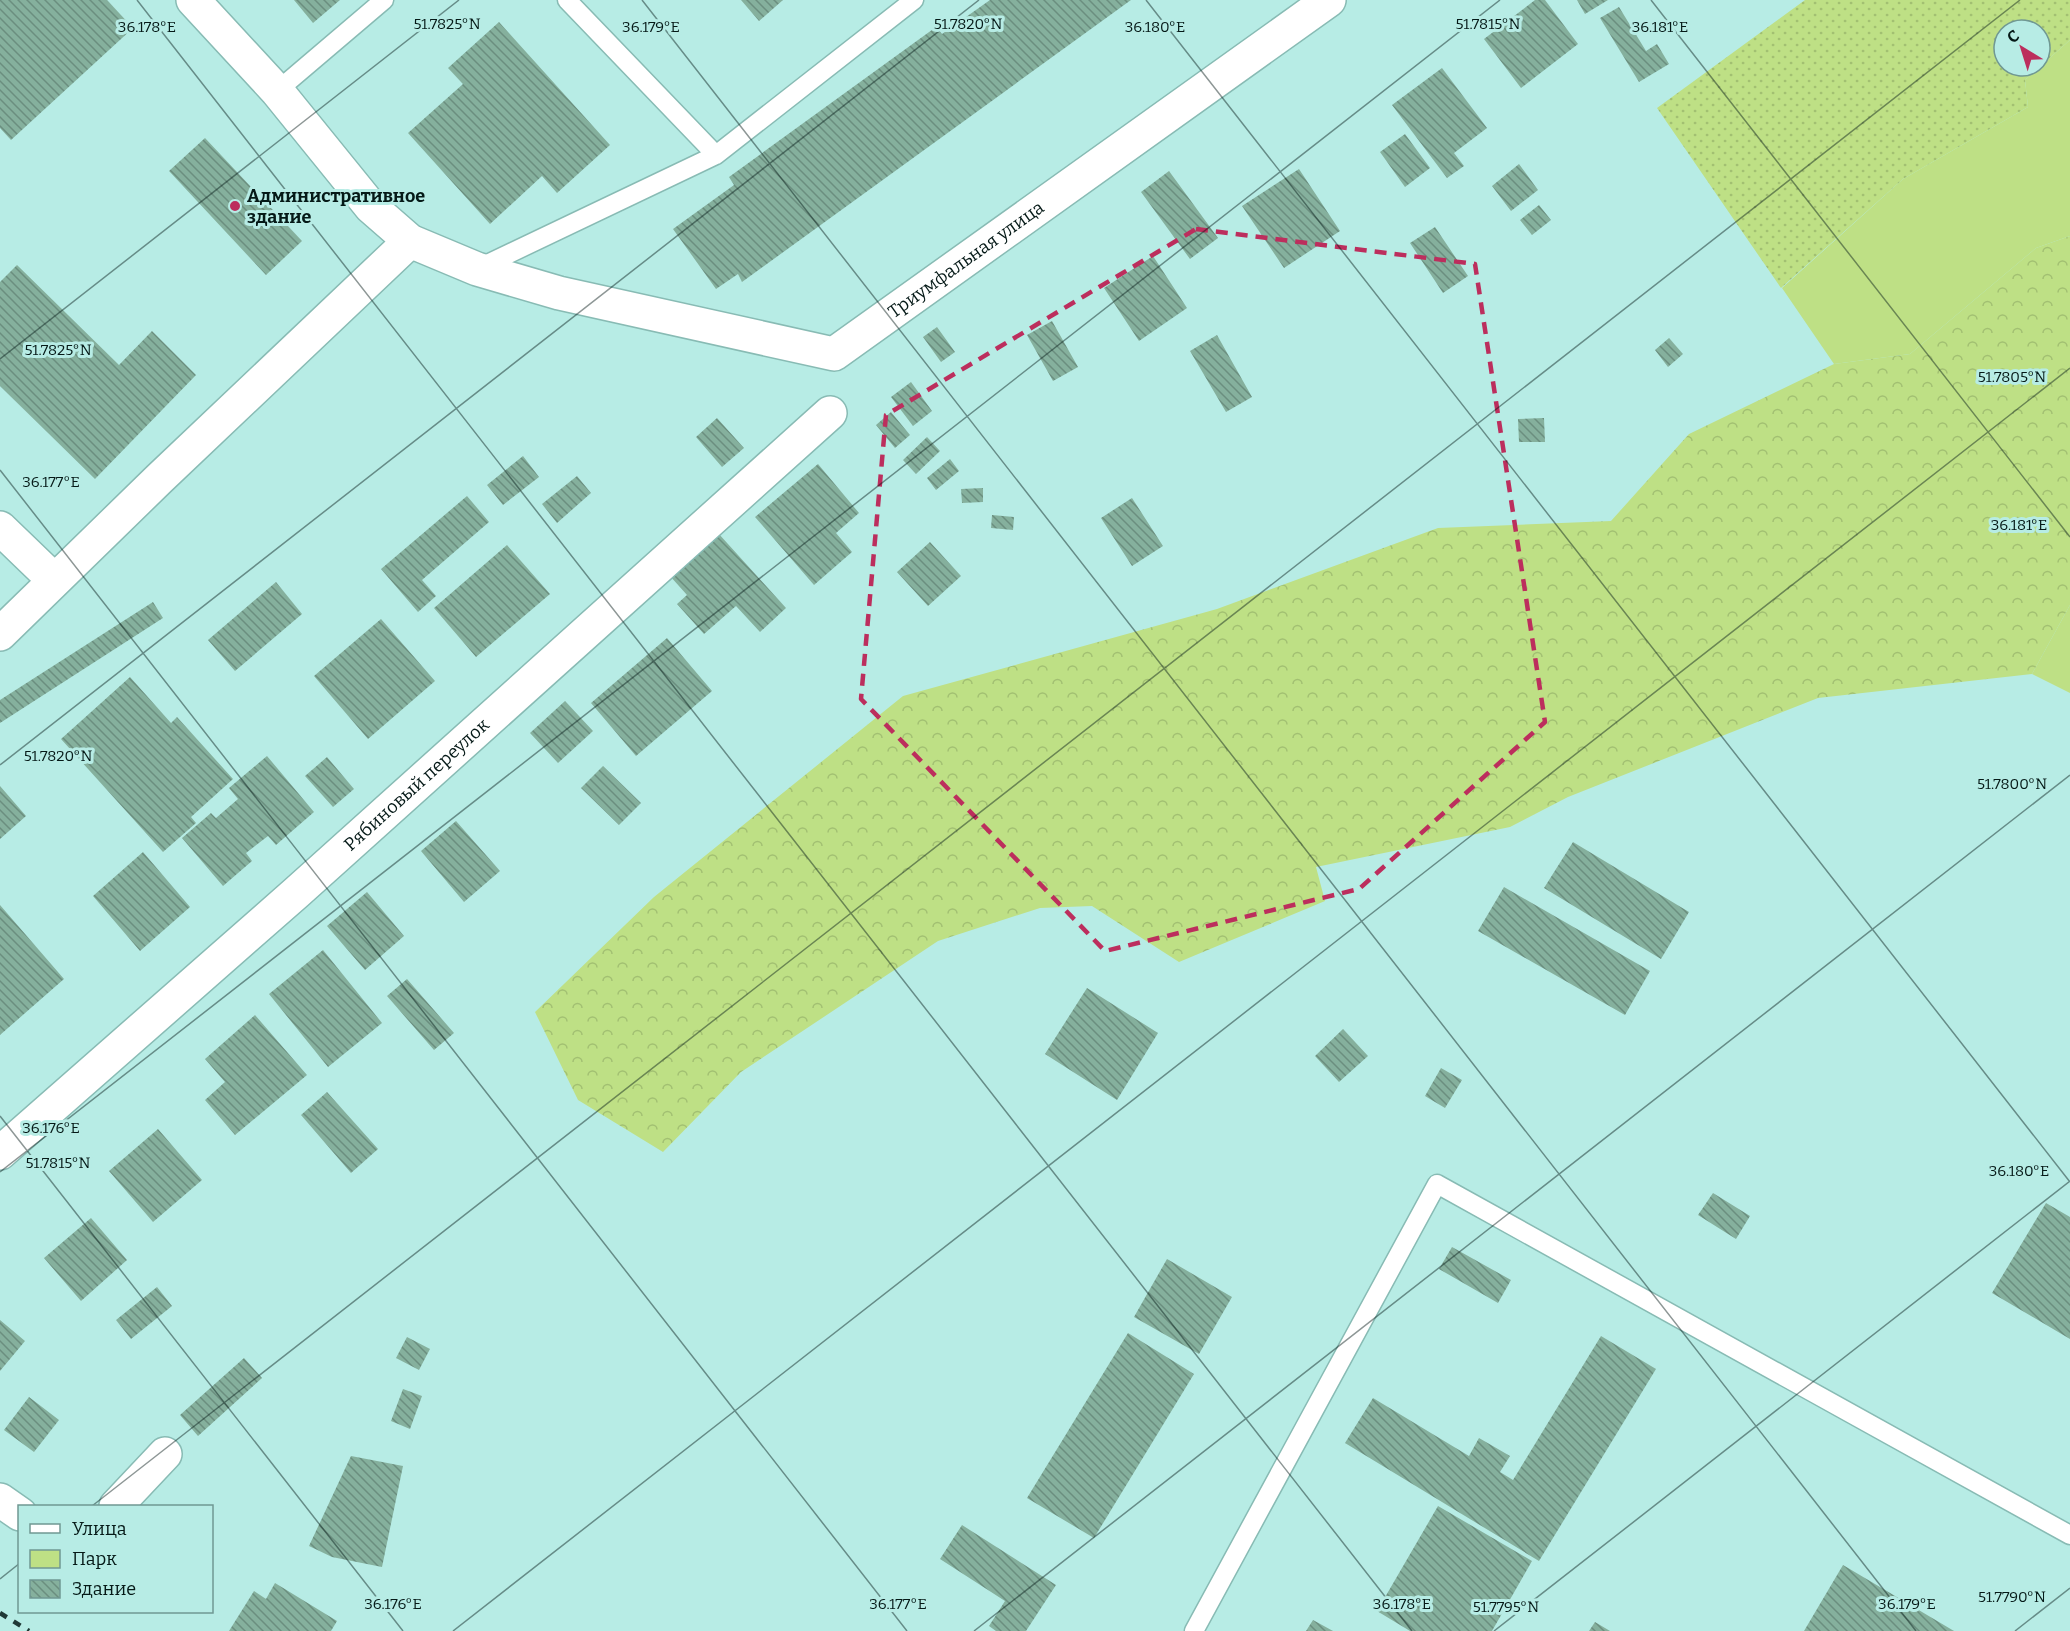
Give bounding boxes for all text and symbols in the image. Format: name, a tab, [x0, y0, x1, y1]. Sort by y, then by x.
text: 51.7825°N	[413, 15, 481, 33]
text: 51.7820°N	[934, 15, 1002, 33]
text: 51.7815°N	[1456, 15, 1521, 33]
text: 36.178°E	[118, 18, 176, 36]
text: 36.179°E	[622, 18, 680, 36]
text: 36.180°E	[1125, 18, 1185, 36]
text: 36.181°E	[1632, 18, 1688, 36]
north arrow	[1992, 18, 2052, 78]
text: С	[2003, 26, 2023, 47]
place label: Административное здание	[247, 185, 425, 228]
street label: Триумфальная улица	[884, 196, 1048, 323]
marker: Административное здание	[228, 199, 242, 213]
text: 51.7825°N	[24, 341, 92, 359]
text: 51.7805°N	[1978, 368, 2046, 386]
text: 36.177°E	[22, 473, 80, 491]
text: 36.181°E	[1991, 516, 2047, 534]
street label: Рябиновый переулок	[339, 714, 494, 856]
text: 51.7820°N	[24, 747, 92, 765]
text: 51.7800°N	[1977, 775, 2047, 793]
text: 36.176°E	[22, 1119, 80, 1137]
text: 51.7815°N	[26, 1154, 91, 1172]
text: 36.180°E	[1989, 1162, 2049, 1180]
legend	[18, 1505, 213, 1613]
text: Улица	[72, 1518, 127, 1540]
text: Парк	[72, 1548, 117, 1570]
text: Здание	[72, 1578, 136, 1600]
text: 51.7790°N	[1978, 1588, 2046, 1606]
text: 36.176°E	[364, 1595, 422, 1613]
text: 36.177°E	[869, 1595, 927, 1613]
text: 36.178°E	[1373, 1595, 1431, 1613]
text: 36.179°E	[1878, 1595, 1936, 1613]
text: 51.7795°N	[1473, 1598, 1539, 1616]

